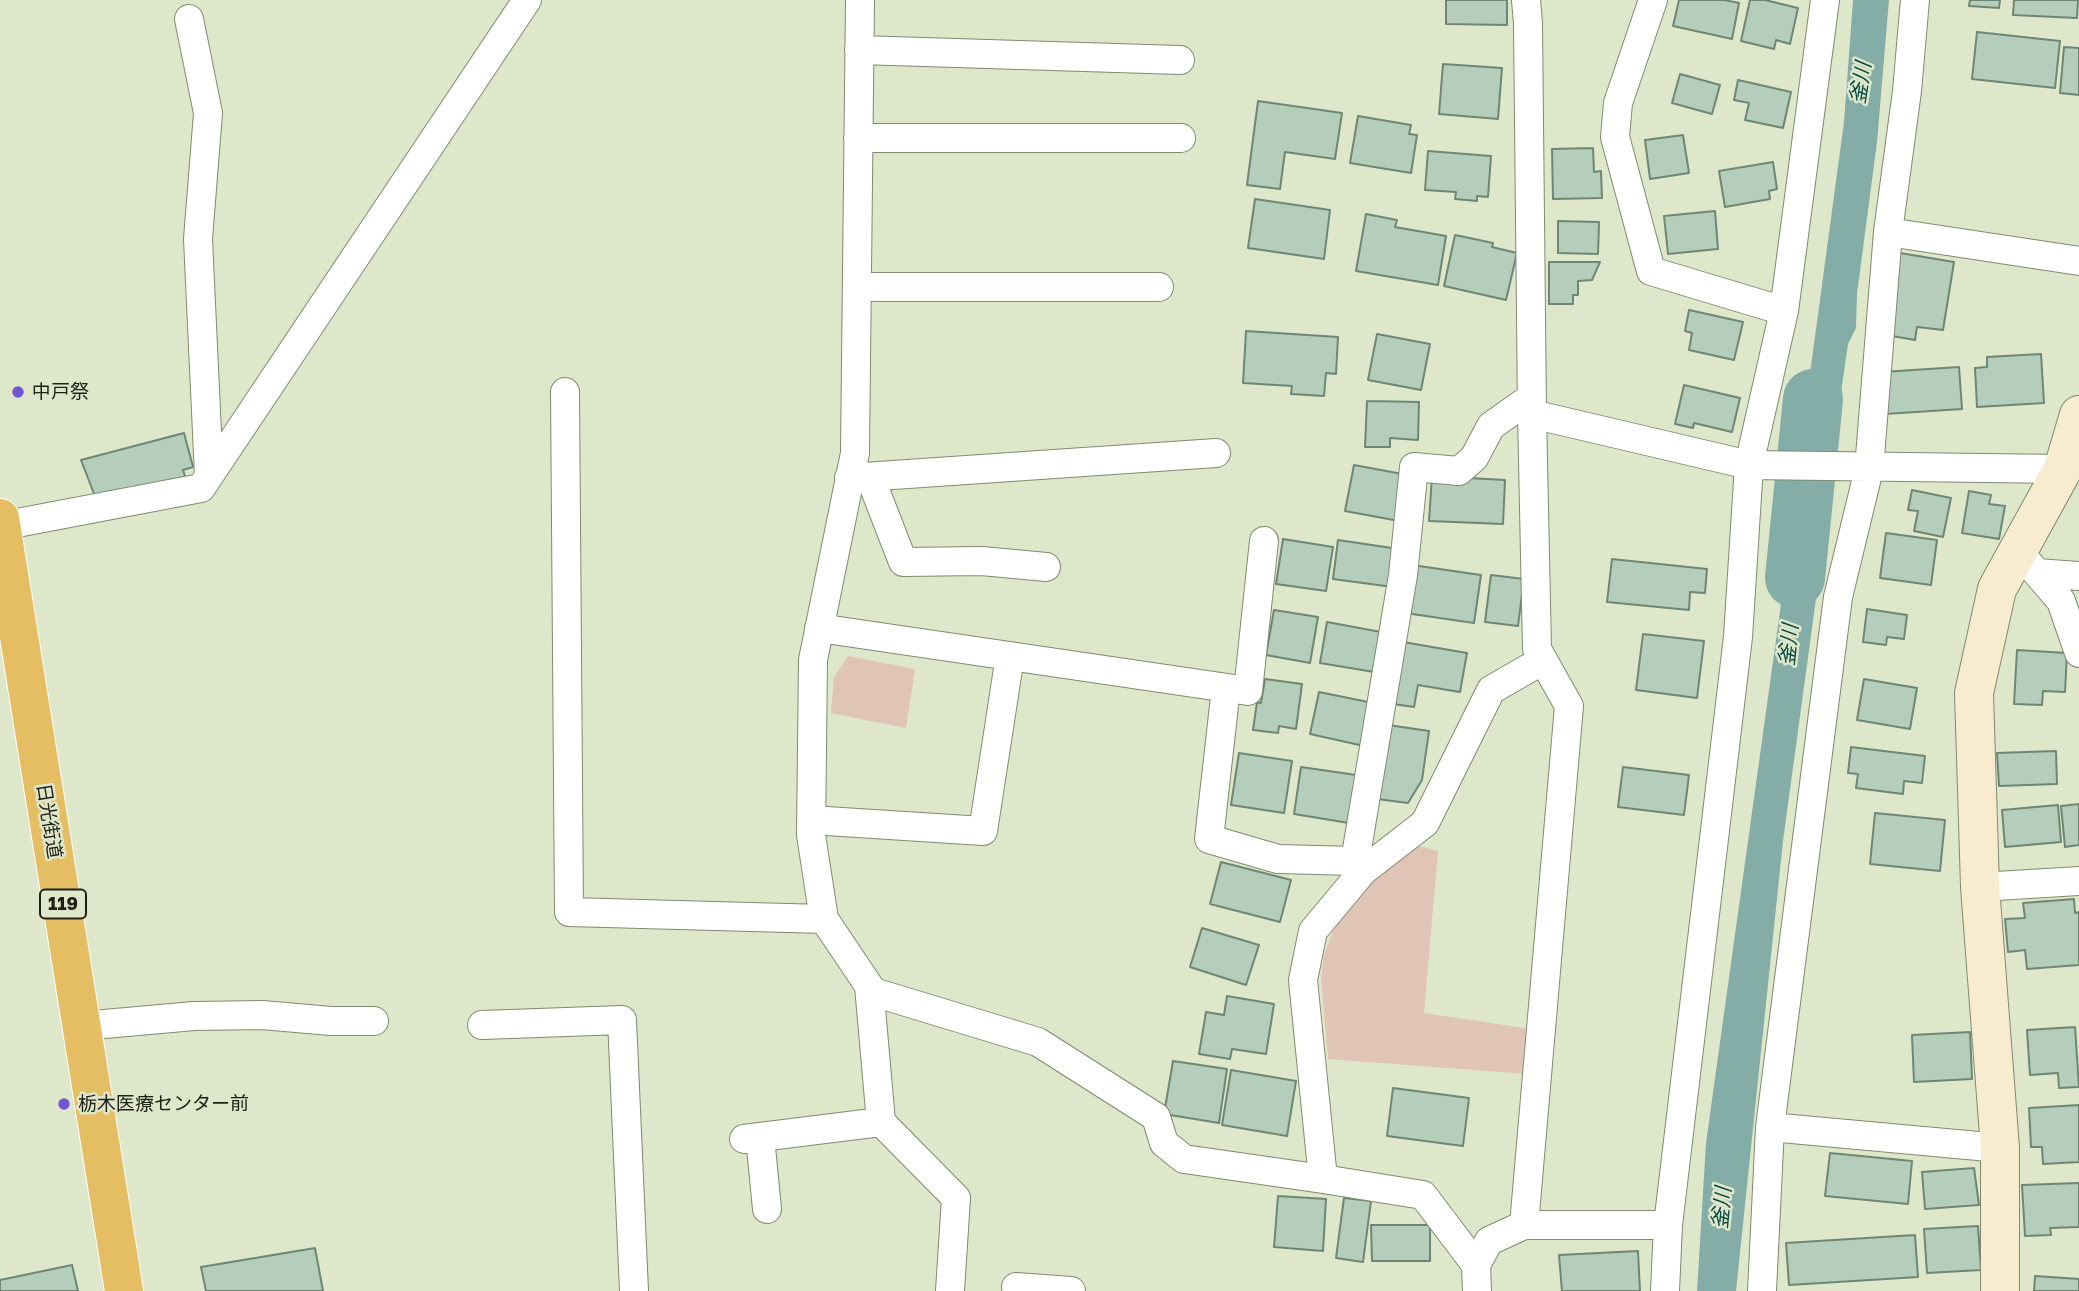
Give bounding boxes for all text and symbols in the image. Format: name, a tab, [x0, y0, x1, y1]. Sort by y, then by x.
water label: 釜川	[1845, 60, 1877, 106]
place label: 中戸祭	[32, 381, 89, 403]
marker: 中戸祭	[10, 384, 26, 400]
water label: 釜川	[1774, 623, 1804, 667]
street label: 日光街道	[32, 782, 66, 860]
road number: 119	[40, 890, 86, 918]
place label: 栃木医療センター前	[78, 1093, 249, 1115]
marker: 栃木医療センター前	[56, 1096, 72, 1112]
water label: 釜川	[1708, 1186, 1736, 1230]

